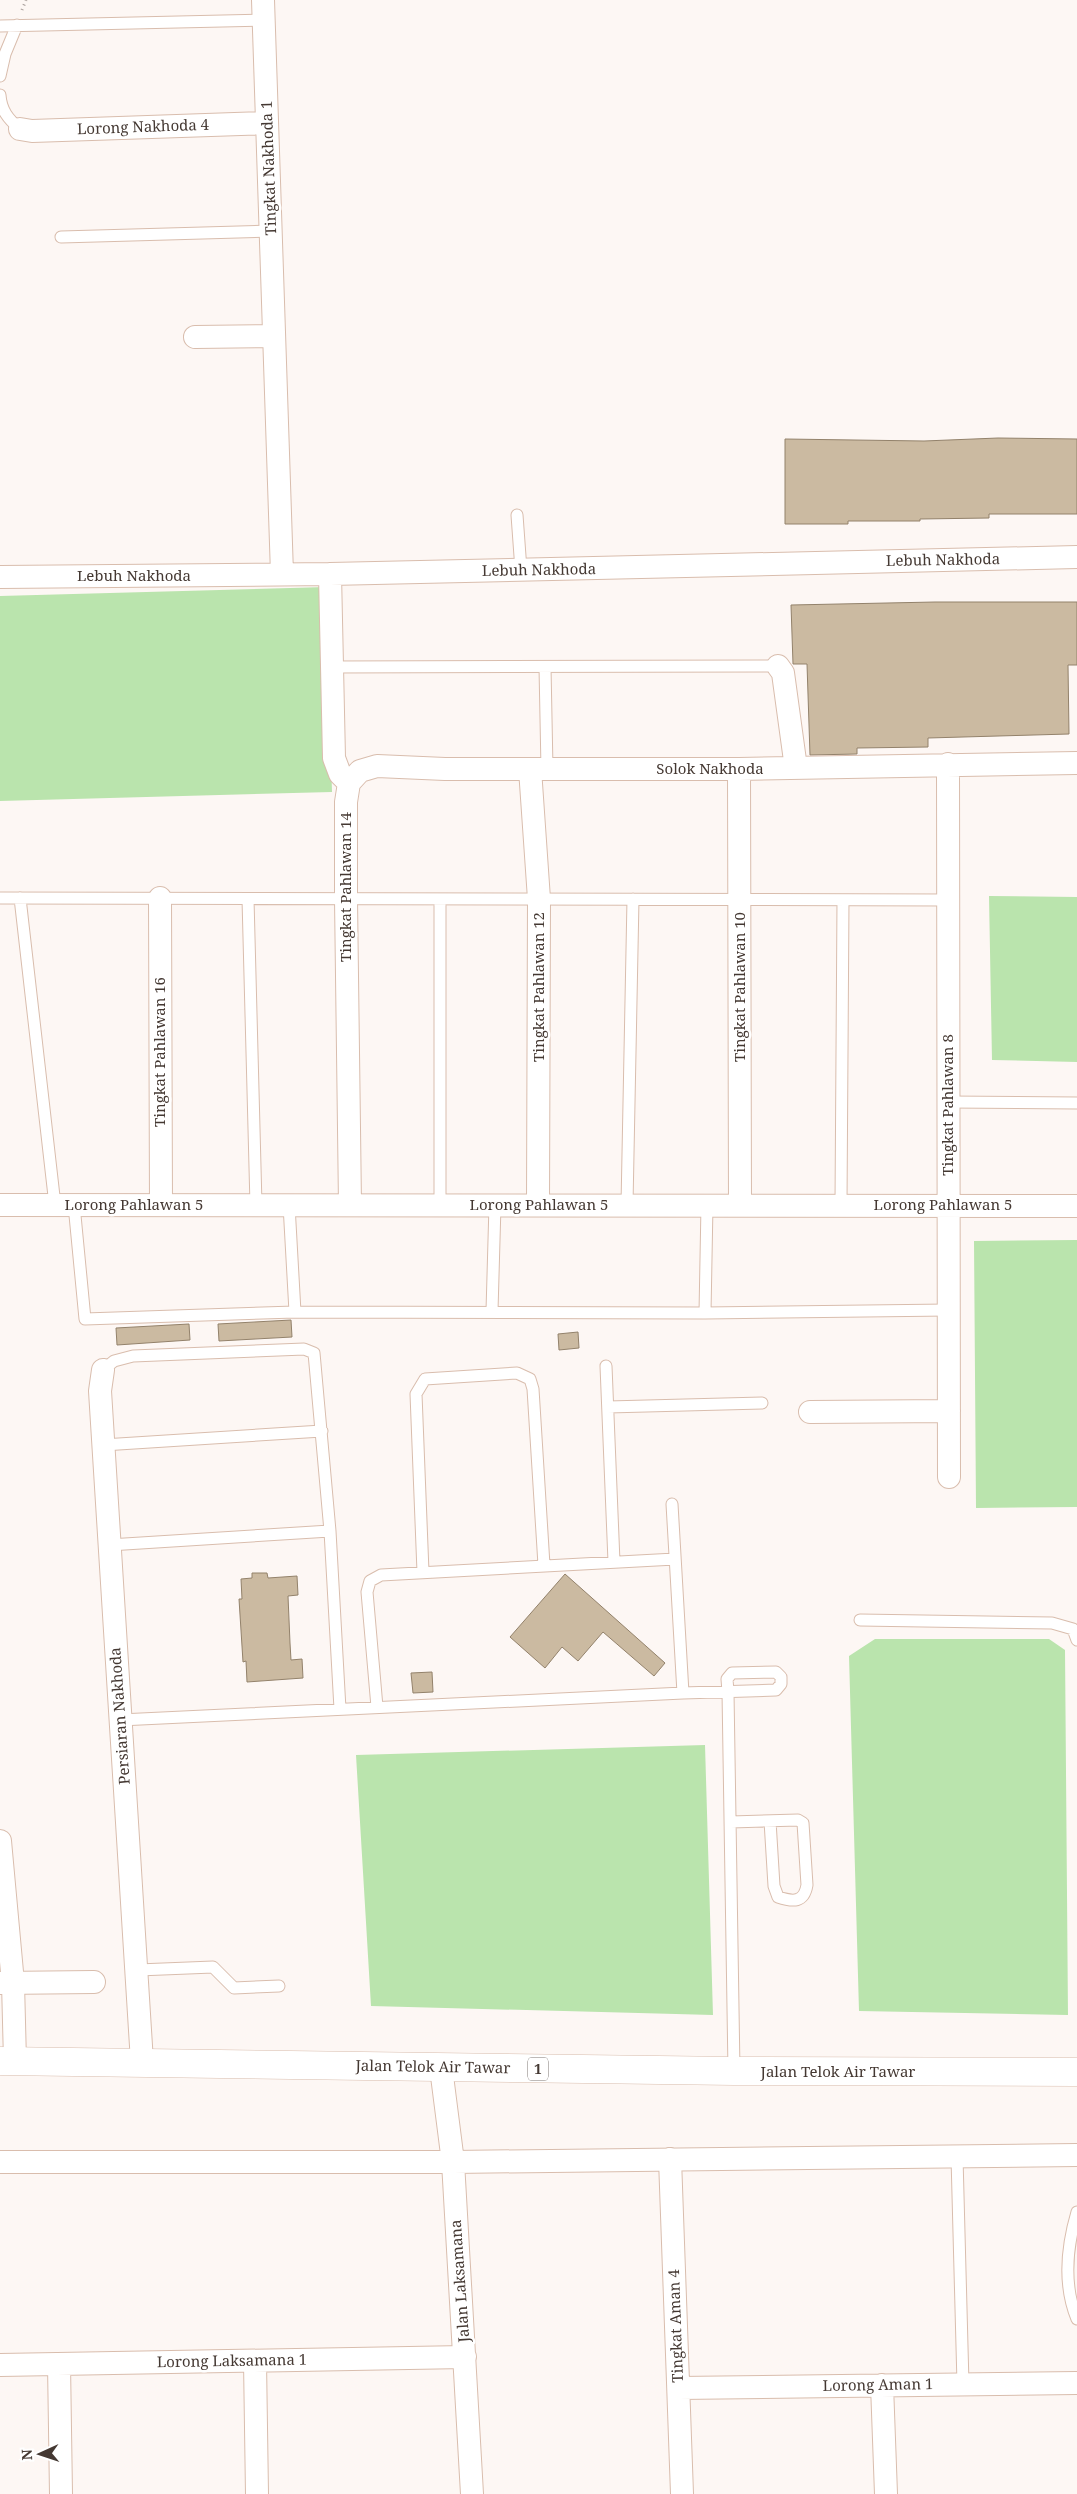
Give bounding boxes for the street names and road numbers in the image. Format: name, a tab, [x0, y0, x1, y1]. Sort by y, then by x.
street label: Tingkat Nakhoda 1	[256, 100, 280, 236]
street label: Lorong Nakhoda 4	[77, 114, 210, 138]
street label: Lebuh Nakhoda	[886, 548, 1000, 570]
street label: Lebuh Nakhoda	[482, 558, 596, 580]
street label: Lebuh Nakhoda	[77, 565, 191, 585]
street label: Solok Nakhoda	[656, 758, 764, 778]
street label: Tingkat Pahlawan 14	[335, 811, 355, 962]
street label: Tingkat Pahlawan 12	[528, 912, 548, 1062]
street label: Tingkat Pahlawan 10	[729, 912, 749, 1062]
street label: Tingkat Pahlawan 16	[149, 977, 169, 1127]
street label: Tingkat Pahlawan 8	[937, 1034, 957, 1176]
street label: Lorong Pahlawan 5	[65, 1194, 203, 1214]
street label: Lorong Pahlawan 5	[470, 1194, 608, 1214]
street label: Lorong Pahlawan 5	[874, 1194, 1012, 1214]
street label: Persiaran Nakhoda	[104, 1647, 134, 1785]
street label: Jalan Telok Air Tawar	[354, 2055, 511, 2077]
road number: 1	[528, 2058, 548, 2080]
street label: Jalan Telok Air Tawar	[760, 2061, 915, 2081]
street label: Jalan Laksamana	[445, 2219, 473, 2344]
street label: Tingkat Aman 4	[663, 2268, 687, 2383]
street label: Lorong Laksamana 1	[157, 2349, 307, 2371]
street label: Lorong Aman 1	[823, 2373, 933, 2395]

